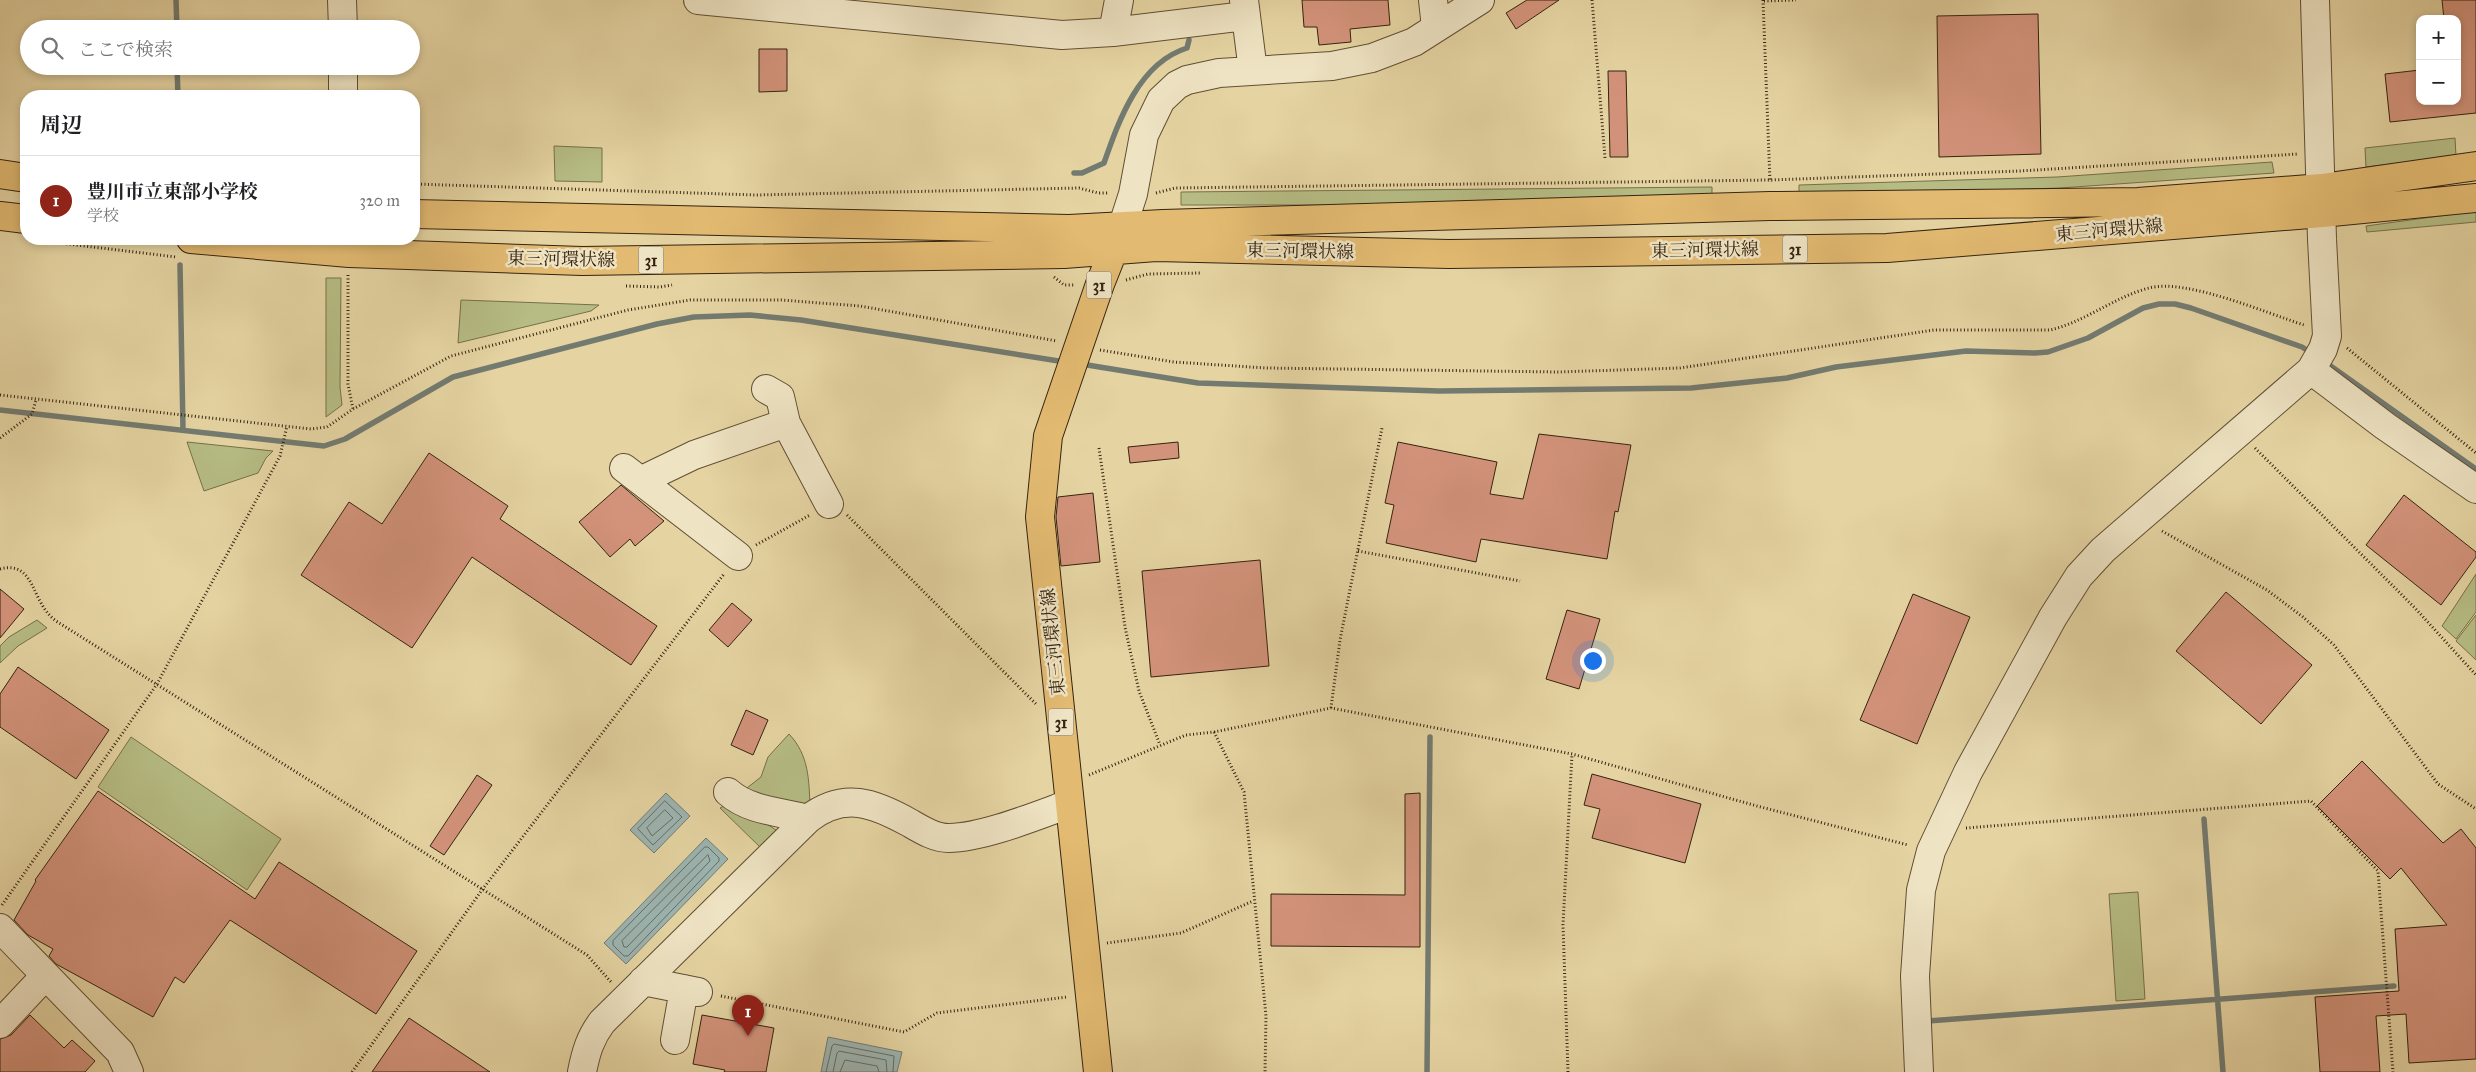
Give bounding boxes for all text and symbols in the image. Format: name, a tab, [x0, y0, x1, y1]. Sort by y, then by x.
map controls	[2416, 15, 2461, 105]
button: +	[2416, 15, 2461, 60]
search box	[20, 20, 420, 75]
icon: search	[38, 34, 66, 62]
text: ここで検索	[78, 38, 173, 61]
button: −	[2416, 60, 2461, 105]
text: 周辺	[40, 112, 82, 138]
text: 豊川市立東部小学校	[87, 180, 258, 203]
text: 1	[53, 191, 59, 210]
text: 320 m	[360, 191, 400, 210]
text: 学校	[87, 206, 119, 225]
street label: 東三河環状線	[2054, 214, 2164, 246]
road number: 31	[1782, 235, 1808, 262]
street label: 東三河環状線	[1651, 238, 1759, 262]
street label: 東三河環状線	[1246, 239, 1354, 263]
road number: 31	[638, 246, 664, 274]
street label: 東三河環状線	[507, 247, 615, 271]
road number: 31	[1086, 272, 1112, 298]
street label: 東三河環状線	[1036, 587, 1070, 697]
your location	[1580, 648, 1606, 674]
road number: 31	[1048, 709, 1074, 736]
pin: 1	[732, 995, 764, 1036]

